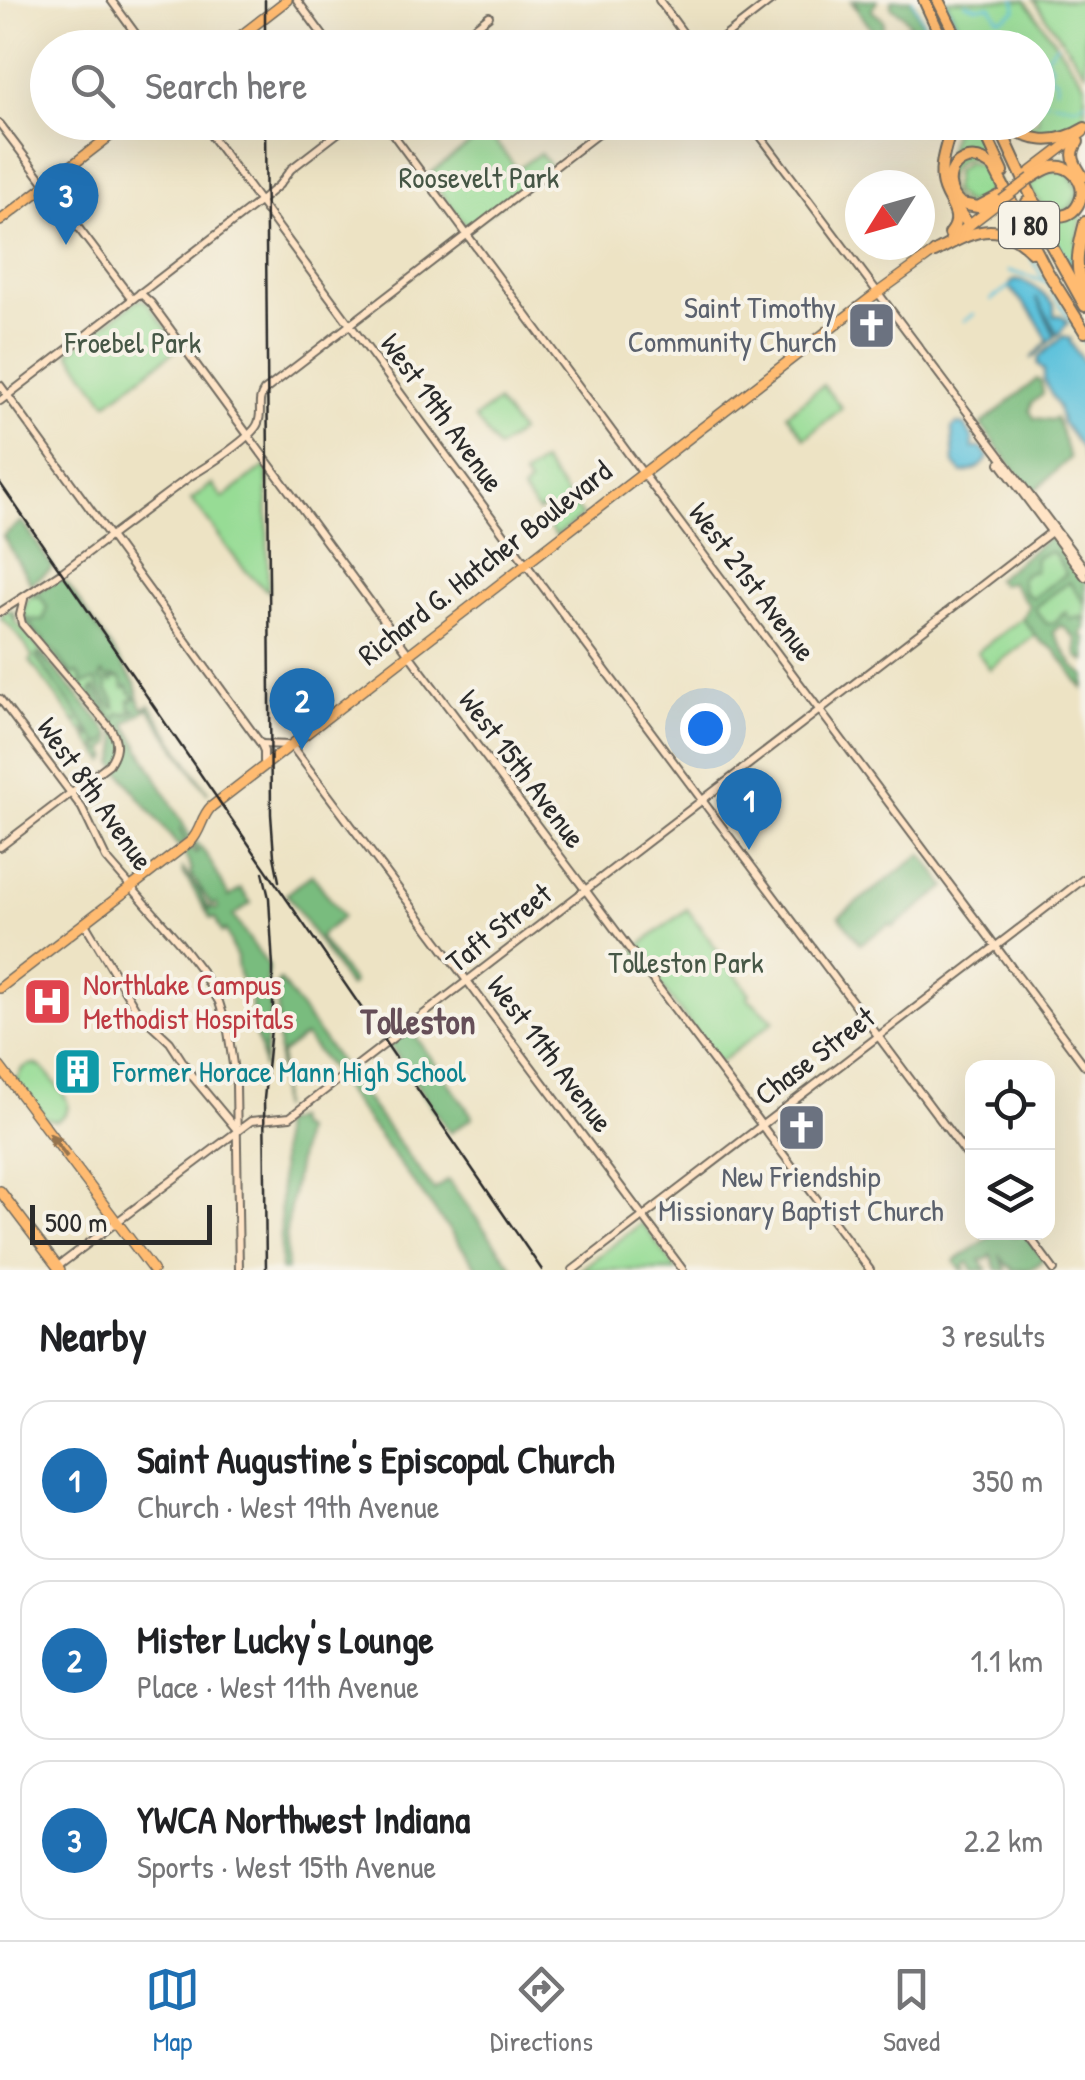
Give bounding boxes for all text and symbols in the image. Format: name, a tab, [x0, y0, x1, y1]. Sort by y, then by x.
search box	[30, 30, 1055, 140]
icon: search	[65, 58, 120, 113]
text: Search here	[145, 59, 307, 111]
park label: Roosevelt Park	[399, 157, 559, 197]
pin: 3	[34, 162, 98, 245]
north arrow	[845, 170, 935, 260]
road number: I 80	[999, 202, 1059, 248]
place label: Saint Timothy Community Church	[628, 287, 836, 361]
church icon: Saint Timothy Community Church	[845, 299, 897, 351]
park label: Froebel Park	[64, 322, 201, 362]
street label: West 19th Avenue	[372, 325, 514, 500]
street label: Richard G. Hatcher Boulevard	[349, 450, 620, 674]
street label: West 21st Avenue	[680, 494, 826, 669]
pin: 2	[270, 668, 334, 750]
street label: West 15th Avenue	[450, 681, 596, 856]
your location	[680, 703, 731, 754]
street label: West 8th Avenue	[28, 709, 163, 878]
pin: 1	[716, 768, 782, 850]
street label: Taft Street	[437, 873, 560, 981]
park label: Tolleston Park	[608, 942, 764, 982]
place label: Northlake Campus Methodist Hospitals	[83, 964, 294, 1038]
street label: West 11th Avenue	[479, 967, 623, 1140]
hospital icon: Northlake Campus Methodist Hospitals	[22, 976, 74, 1028]
street label: Chase Street	[746, 996, 883, 1114]
district label: Tolleston	[360, 998, 475, 1045]
building icon: Former Horace Mann High School	[52, 1046, 104, 1098]
place label: Former Horace Mann High School	[112, 1051, 466, 1091]
map controls	[965, 1060, 1055, 1240]
button: locate	[965, 1060, 1055, 1150]
church icon: New Friendship Missionary Baptist Church	[775, 1102, 827, 1154]
one-way arrow	[49, 1132, 69, 1158]
button: layers	[965, 1150, 1055, 1240]
place label: New Friendship Missionary Baptist Church	[658, 1156, 944, 1230]
scale bar	[30, 1200, 212, 1244]
text: 500 m	[45, 1203, 107, 1241]
text: Nearby	[40, 1307, 147, 1364]
text: 3 results	[941, 1314, 1045, 1357]
text: Saint Augustine's Episcopal Church	[137, 1433, 614, 1485]
text: 1	[69, 1459, 80, 1502]
text: 350 m	[972, 1459, 1043, 1502]
text: Church · West 19th Avenue	[137, 1485, 440, 1528]
text: Mister Lucky's Lounge	[137, 1613, 434, 1665]
text: 2	[67, 1639, 82, 1682]
text: 1.1 km	[971, 1639, 1043, 1682]
text: Place · West 11th Avenue	[137, 1665, 419, 1708]
text: YWCA Northwest Indiana	[137, 1793, 470, 1845]
text: 3	[67, 1819, 82, 1862]
text: 2.2 km	[964, 1819, 1043, 1862]
text: Sports · West 15th Avenue	[137, 1845, 436, 1888]
tab: Map	[145, 1962, 200, 2060]
tab: Directions	[490, 1962, 593, 2060]
tab: Saved	[883, 1962, 940, 2060]

